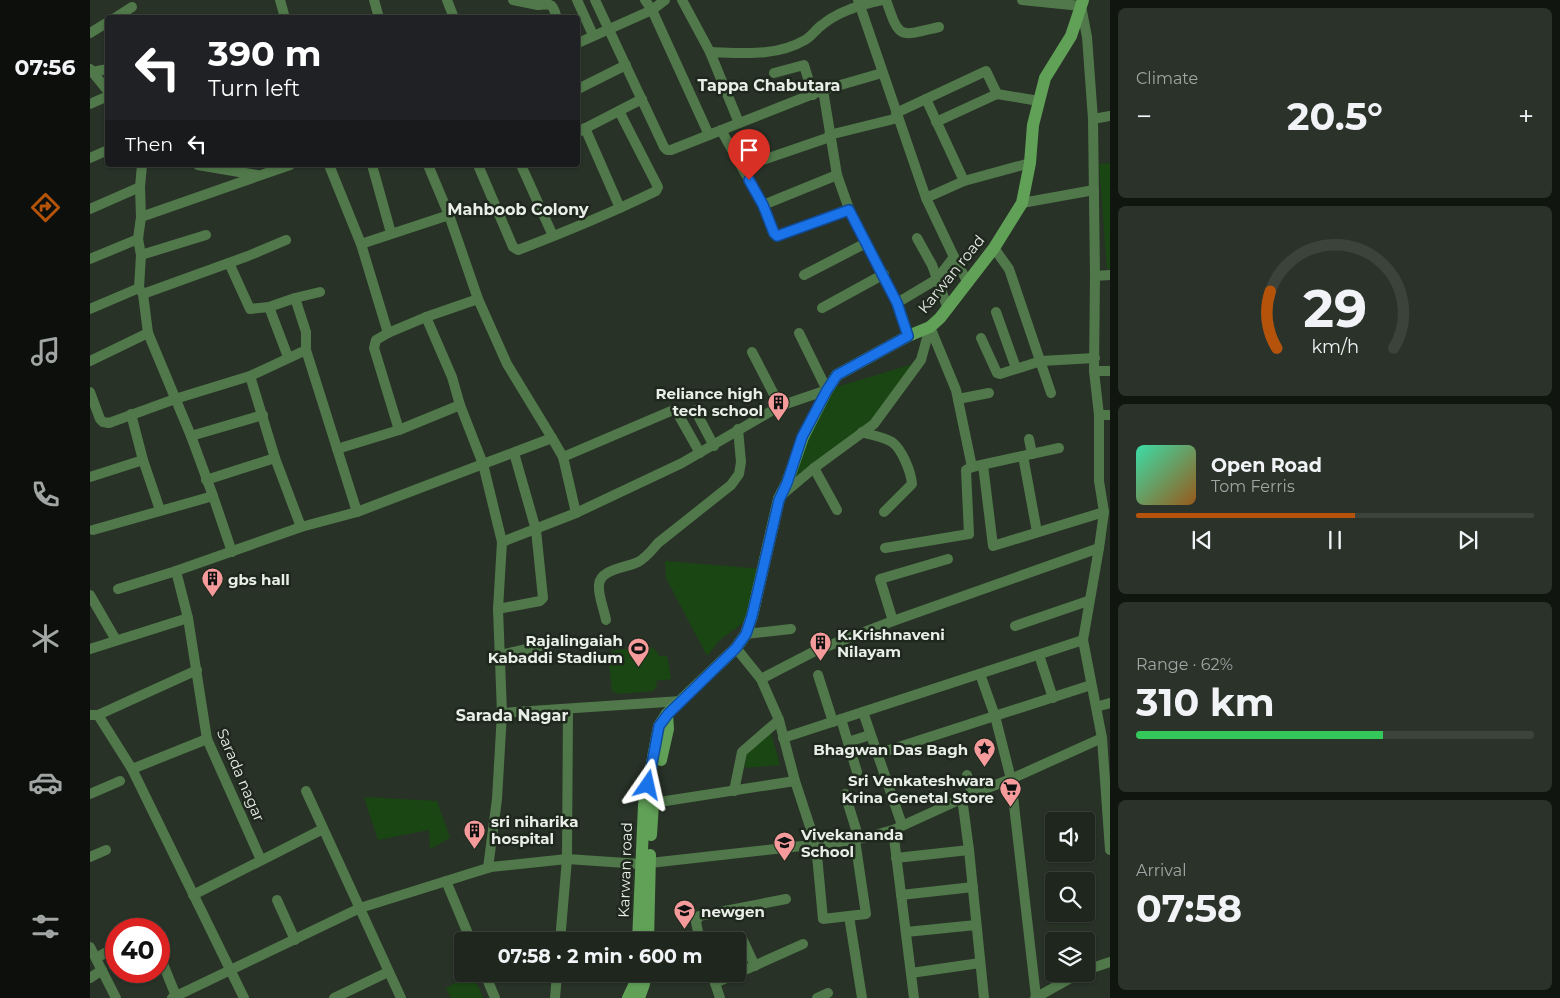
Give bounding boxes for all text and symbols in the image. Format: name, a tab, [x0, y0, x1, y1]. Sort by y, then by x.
text: 390 m	[208, 32, 321, 75]
icon: left	[125, 35, 190, 100]
text: 07:56	[15, 54, 75, 81]
text: Climate	[1136, 69, 1198, 88]
text: Turn left	[208, 75, 300, 102]
district label: Tappa Chabutara	[698, 76, 840, 95]
text: 20.5°	[1287, 93, 1383, 140]
text: −	[1136, 99, 1152, 133]
text: +	[1518, 99, 1534, 133]
pin	[728, 129, 770, 180]
icon: left	[183, 130, 211, 158]
text: Then	[125, 133, 173, 156]
icon: arrive	[735, 136, 763, 164]
icon: directions	[28, 190, 63, 225]
district label: Mahboob Colony	[447, 200, 589, 219]
street label: Karwan road	[914, 231, 988, 317]
text: 29	[1303, 277, 1367, 340]
icon: music	[28, 334, 63, 369]
text: km/h	[1311, 336, 1359, 357]
place label: Reliance high tech school	[656, 384, 763, 420]
building icon: Reliance high tech school	[767, 390, 791, 421]
text: Open Road	[1211, 454, 1322, 477]
icon: phone	[28, 477, 63, 512]
text: Tom Ferris	[1211, 477, 1295, 496]
icon: previous	[1188, 526, 1216, 554]
icon: pause	[1321, 526, 1349, 554]
icon: next	[1454, 526, 1482, 554]
building icon: gbs hall	[200, 567, 224, 598]
place label: gbs hall	[228, 570, 290, 589]
icon: climate	[28, 621, 63, 656]
place label: K.Krishnaveni Nilayam	[837, 625, 945, 661]
place label: Rajalingaiah Kabaddi Stadium	[488, 631, 623, 667]
building icon: K.Krishnaveni Nilayam	[809, 631, 833, 662]
sports icon: Rajalingaiah Kabaddi Stadium	[627, 637, 651, 668]
text: Range · 62%	[1136, 655, 1233, 674]
text: 310 km	[1136, 679, 1275, 726]
district label: Sarada Nagar	[456, 706, 568, 725]
street label: Sarada nagar	[213, 726, 269, 824]
place icon: Bhagwan Das Bagh	[972, 737, 996, 768]
place label: Bhagwan Das Bagh	[813, 740, 968, 759]
position arrow	[621, 758, 673, 810]
icon: car	[28, 765, 63, 800]
place label: Sri Venkateshwara Krina Genetal Store	[842, 771, 994, 807]
supermarket icon: Sri Venkateshwara Krina Genetal Store	[998, 777, 1022, 808]
place label: sri niharika hospital	[491, 812, 579, 848]
map controls	[1045, 812, 1095, 982]
button: sound	[1045, 812, 1095, 862]
building icon: sri niharika hospital	[463, 818, 487, 849]
street label: Karwan road	[614, 822, 636, 918]
place label: Vivekananda School	[800, 825, 903, 861]
school or university icon: Vivekananda School	[773, 831, 797, 862]
text: Arrival	[1136, 861, 1186, 880]
button: search	[1045, 872, 1095, 922]
text: 07:58	[1136, 885, 1242, 932]
school or university icon: newgen	[673, 899, 697, 930]
place label: newgen	[701, 902, 765, 921]
icon: filters	[28, 909, 63, 944]
speed limit sign: 40	[105, 918, 170, 983]
button: layers	[1045, 932, 1095, 982]
text: 07:58 · 2 min · 600 m	[498, 945, 702, 968]

